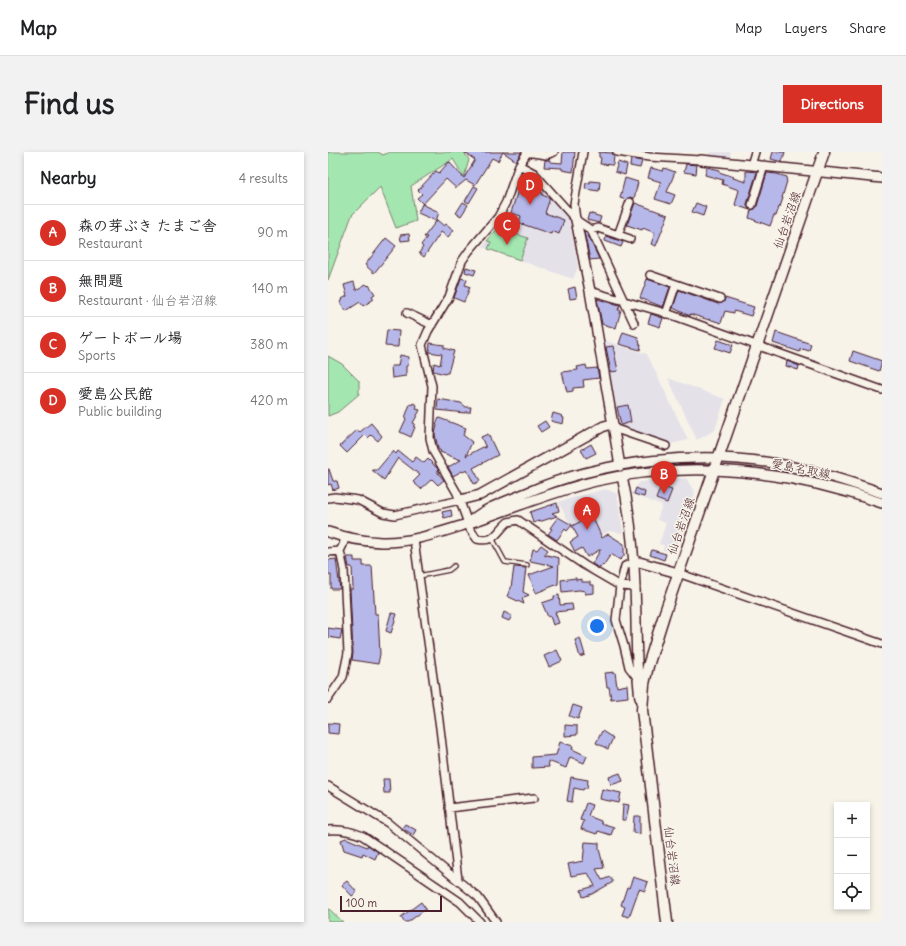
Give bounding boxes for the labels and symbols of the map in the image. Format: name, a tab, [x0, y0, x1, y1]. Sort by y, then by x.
pin: D	[517, 172, 543, 205]
street label: 仙台岩沼線	[770, 189, 803, 251]
pin: C	[494, 212, 520, 245]
street label: 愛島名取線	[770, 455, 832, 482]
pin: B	[651, 461, 677, 494]
street label: 仙台岩沼線	[664, 495, 697, 557]
pin: A	[574, 497, 600, 530]
your location	[587, 616, 607, 636]
street label: 仙台岩沼線	[661, 825, 684, 887]
scale bar	[340, 894, 442, 913]

